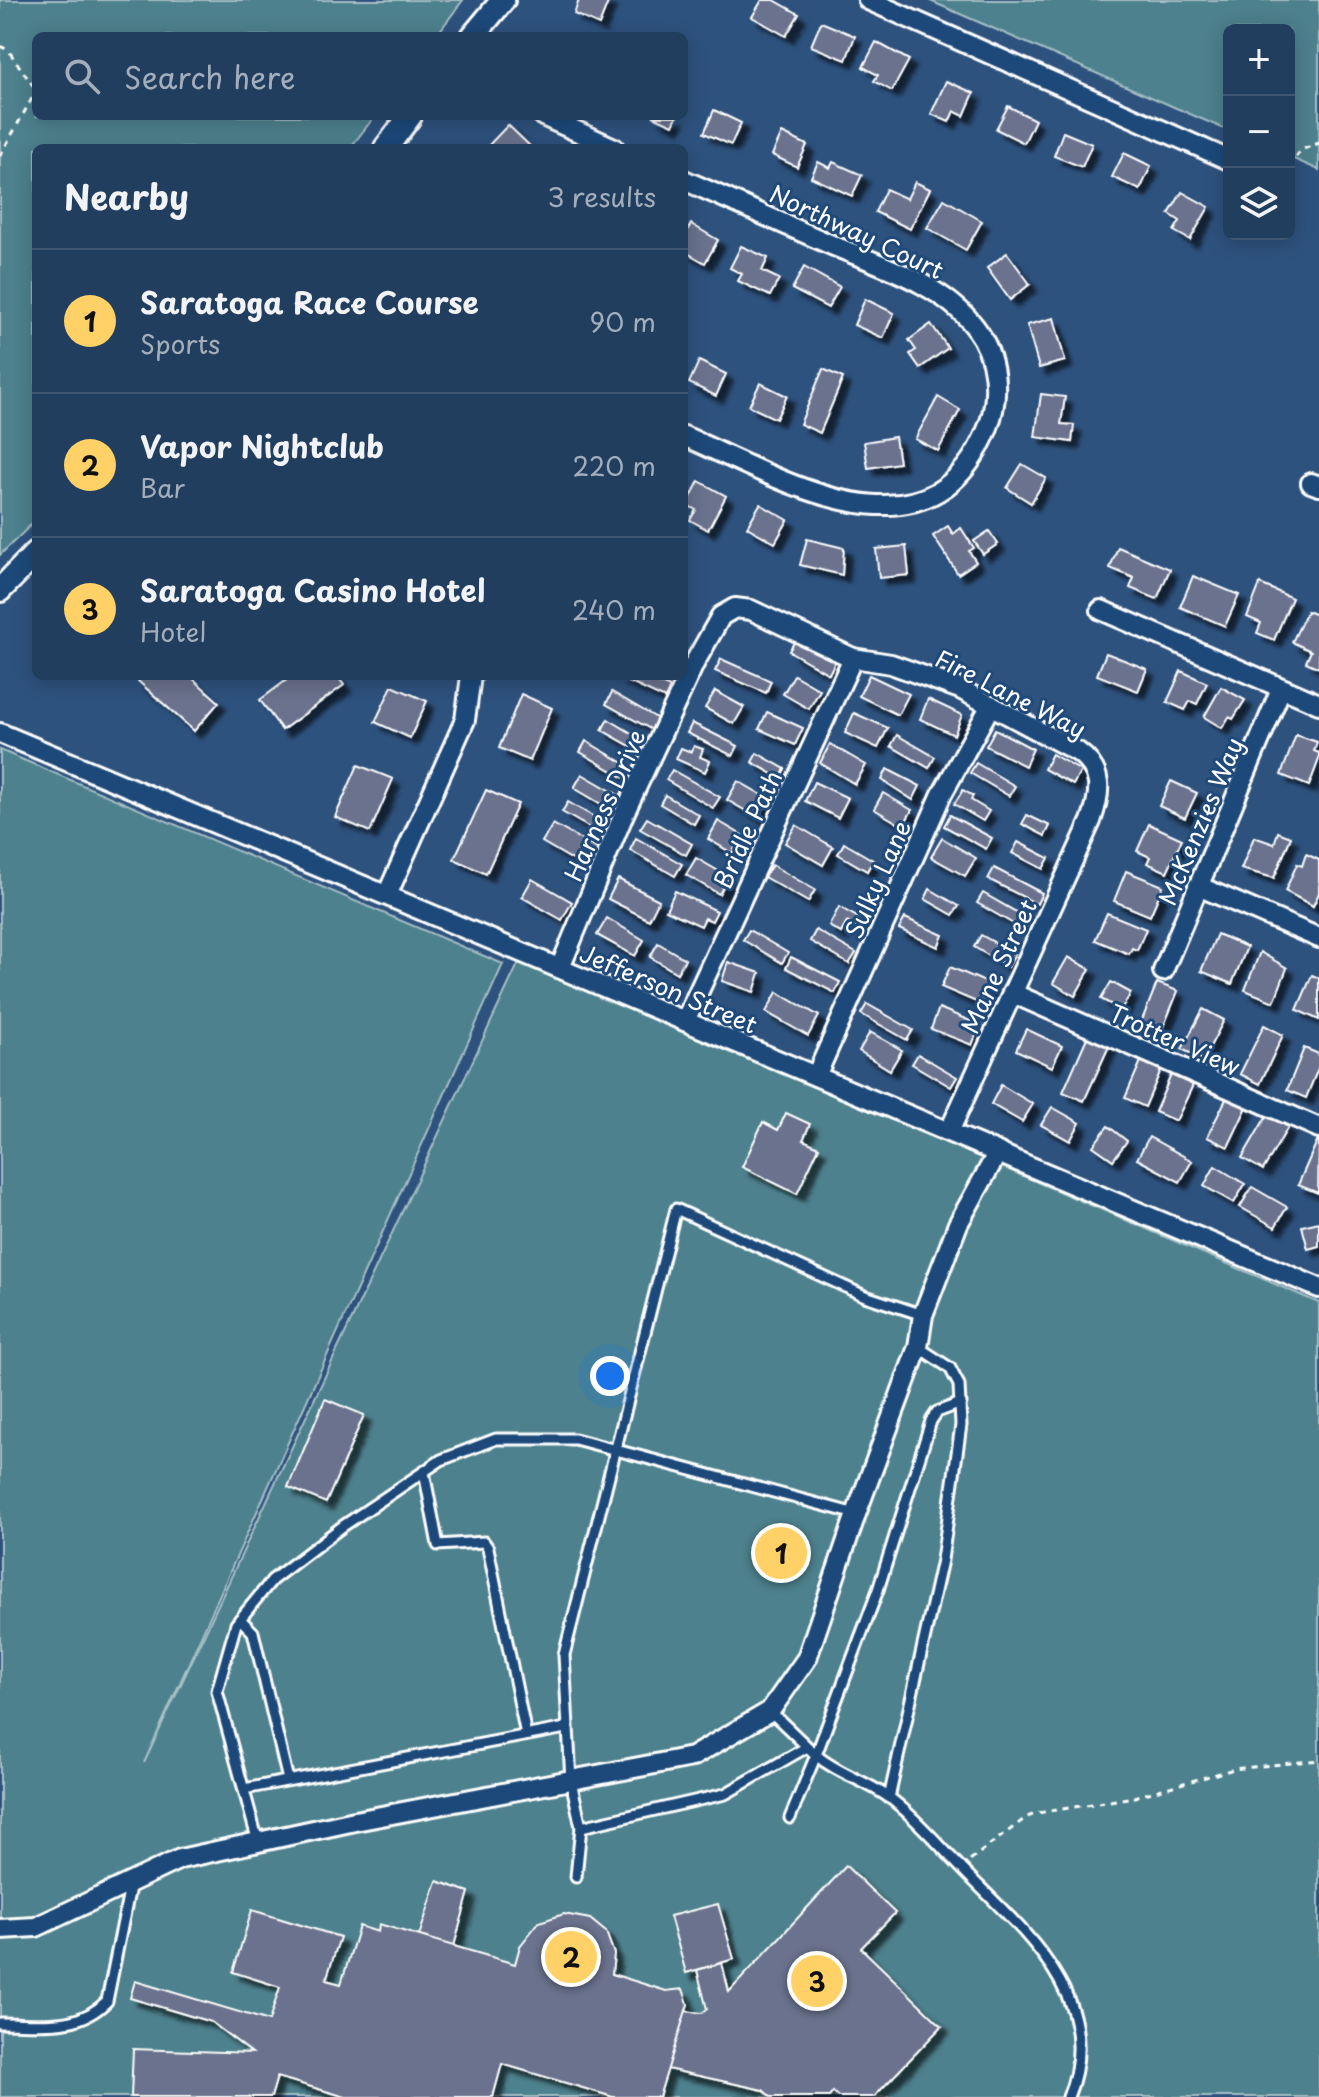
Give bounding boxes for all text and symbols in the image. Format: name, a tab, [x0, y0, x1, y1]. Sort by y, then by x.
map controls	[1223, 24, 1295, 240]
button: +	[1223, 24, 1295, 96]
search box	[32, 32, 688, 120]
icon: search	[60, 54, 104, 98]
text: Search here	[124, 54, 296, 99]
button: −	[1223, 96, 1295, 168]
button: layers	[1223, 168, 1295, 240]
text: Nearby	[64, 170, 189, 222]
street label: Northway Court	[764, 175, 950, 287]
text: 3 results	[548, 177, 656, 216]
text: Saratoga Race Course	[140, 279, 479, 324]
text: 1	[84, 302, 96, 341]
text: 90 m	[589, 302, 656, 341]
text: Sports	[140, 324, 220, 363]
text: Vapor Nightclub	[140, 423, 384, 468]
text: 2	[81, 446, 99, 485]
text: 220 m	[572, 446, 656, 485]
text: Bar	[140, 468, 185, 507]
text: Saratoga Casino Hotel	[140, 567, 485, 612]
text: 3	[81, 590, 99, 629]
text: 240 m	[572, 590, 656, 629]
text: Hotel	[140, 612, 206, 651]
street label: Fire Lane Way	[929, 640, 1093, 746]
street label: Harness Drive	[554, 723, 654, 887]
street label: McKenzies Way	[1148, 731, 1252, 911]
street label: Bridle Path	[704, 764, 790, 894]
street label: Sulky Lane	[835, 814, 919, 944]
street label: Mane Street	[951, 893, 1045, 1039]
street label: Jefferson Street	[575, 934, 763, 1042]
street label: Trotter View	[1104, 994, 1247, 1084]
your location	[590, 1356, 630, 1396]
pin: 1	[755, 1523, 807, 1583]
pin: 2	[545, 1927, 597, 1987]
pin: 3	[791, 1951, 843, 2011]

